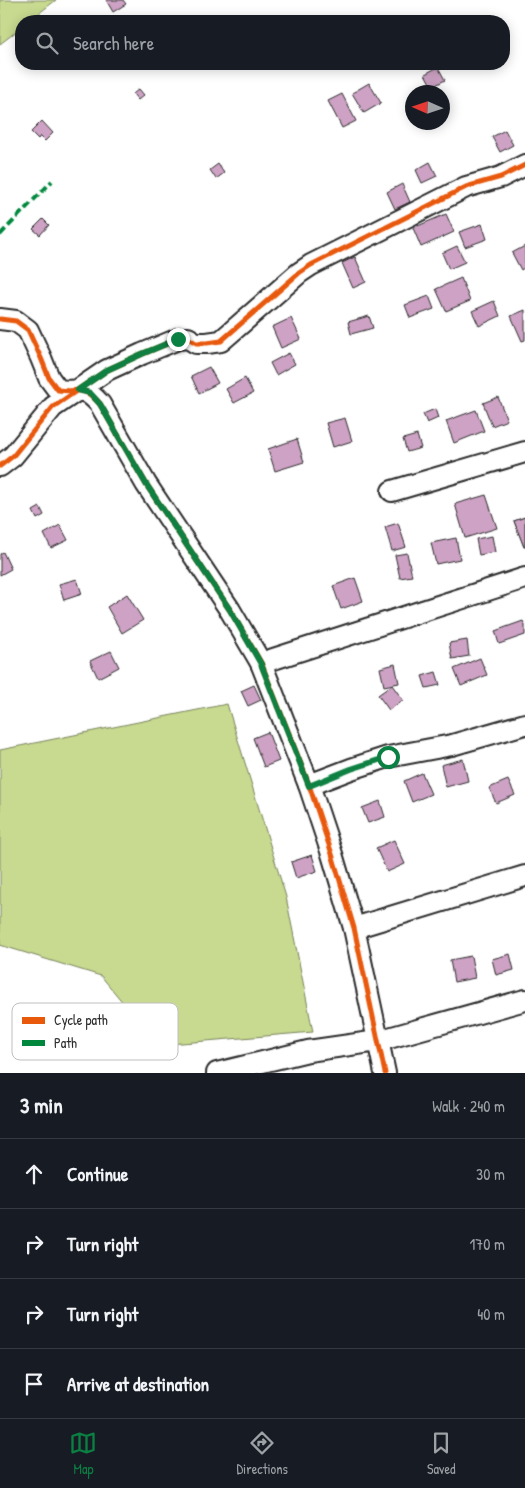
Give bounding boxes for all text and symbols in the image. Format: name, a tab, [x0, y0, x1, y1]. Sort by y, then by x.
search box	[15, 15, 510, 70]
icon: search	[33, 29, 61, 57]
text: Search here	[73, 30, 154, 56]
north arrow	[405, 85, 450, 130]
route end	[167, 328, 190, 351]
route start	[377, 746, 400, 769]
legend	[12, 1003, 178, 1060]
text: Cycle path	[54, 1010, 108, 1030]
text: Path	[54, 1033, 77, 1052]
text: 3 min	[20, 1091, 63, 1120]
text: Walk · 240 m	[432, 1095, 505, 1117]
icon: ahead	[20, 1160, 48, 1188]
text: Continue	[67, 1161, 128, 1187]
text: 30 m	[476, 1163, 505, 1185]
icon: right	[20, 1230, 48, 1258]
text: Turn right	[67, 1231, 138, 1257]
text: 170 m	[470, 1233, 505, 1255]
icon: right	[20, 1300, 48, 1328]
text: Turn right	[67, 1301, 138, 1327]
text: 40 m	[477, 1303, 505, 1325]
icon: arrive	[20, 1370, 48, 1398]
text: Arrive at destination	[67, 1371, 209, 1397]
tab: Map	[69, 1429, 97, 1478]
tab: Directions	[236, 1429, 288, 1478]
tab: Saved	[427, 1429, 456, 1478]

